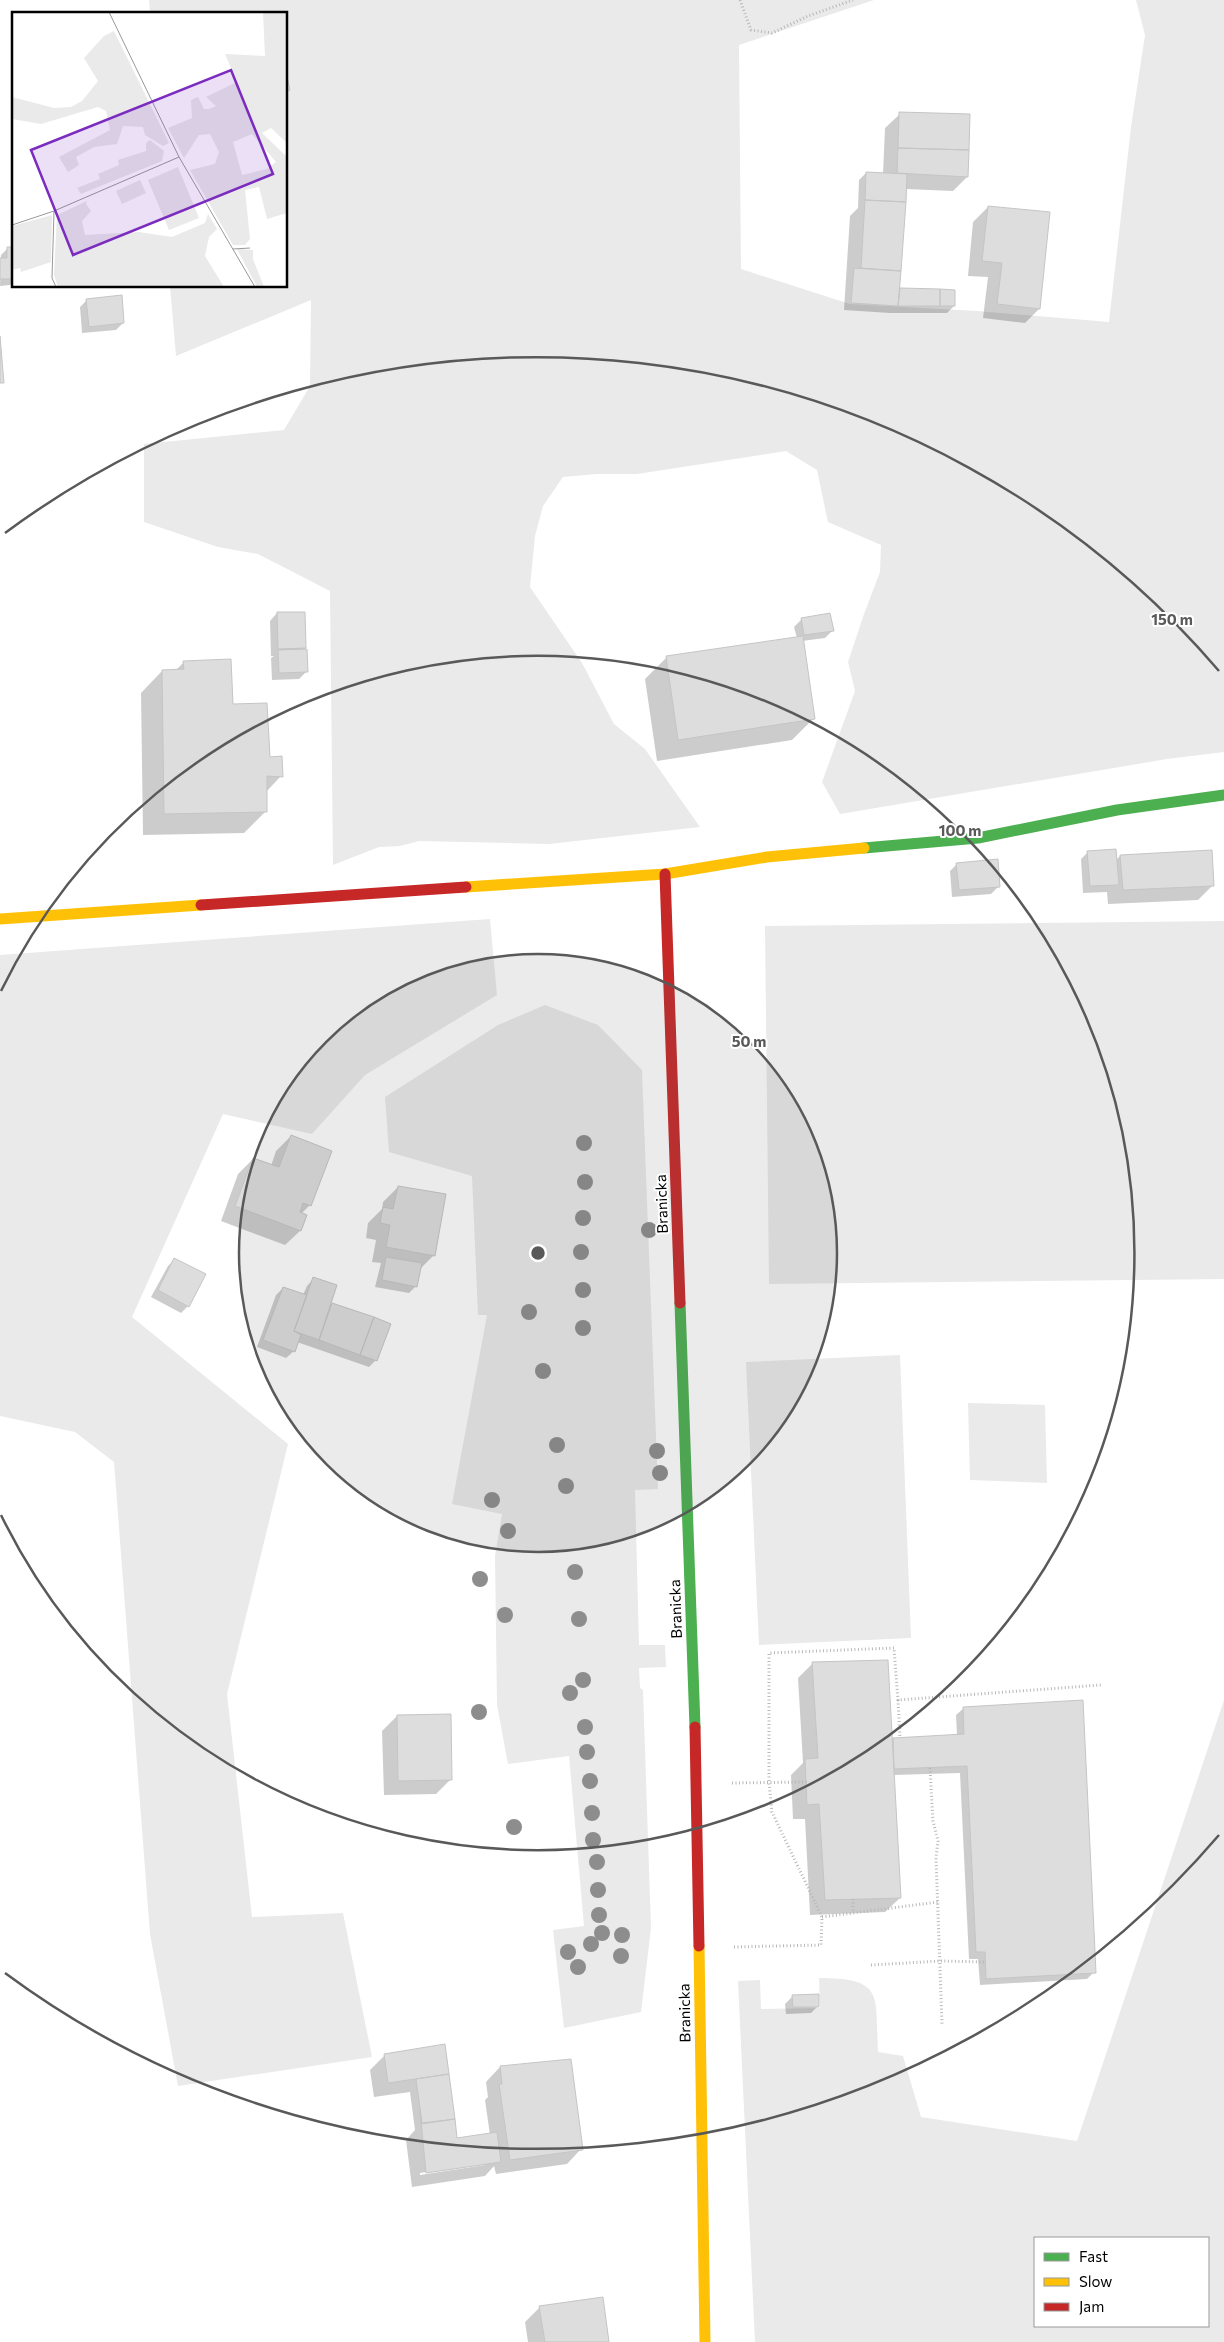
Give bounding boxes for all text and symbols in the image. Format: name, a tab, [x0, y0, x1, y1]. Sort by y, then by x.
inset map	[12, 12, 288, 288]
text: 150 m	[1151, 610, 1193, 628]
text: 100 m	[939, 821, 981, 839]
text: 50 m	[732, 1032, 766, 1050]
street label: Branicka	[651, 1174, 671, 1234]
centre of rings	[529, 1244, 547, 1262]
street label: Branicka	[665, 1579, 685, 1639]
street label: Branicka	[674, 1983, 694, 2043]
legend	[1034, 2237, 1209, 2327]
text: Fast	[1079, 2247, 1108, 2265]
text: Slow	[1079, 2272, 1112, 2290]
text: Jam	[1079, 2297, 1104, 2315]

